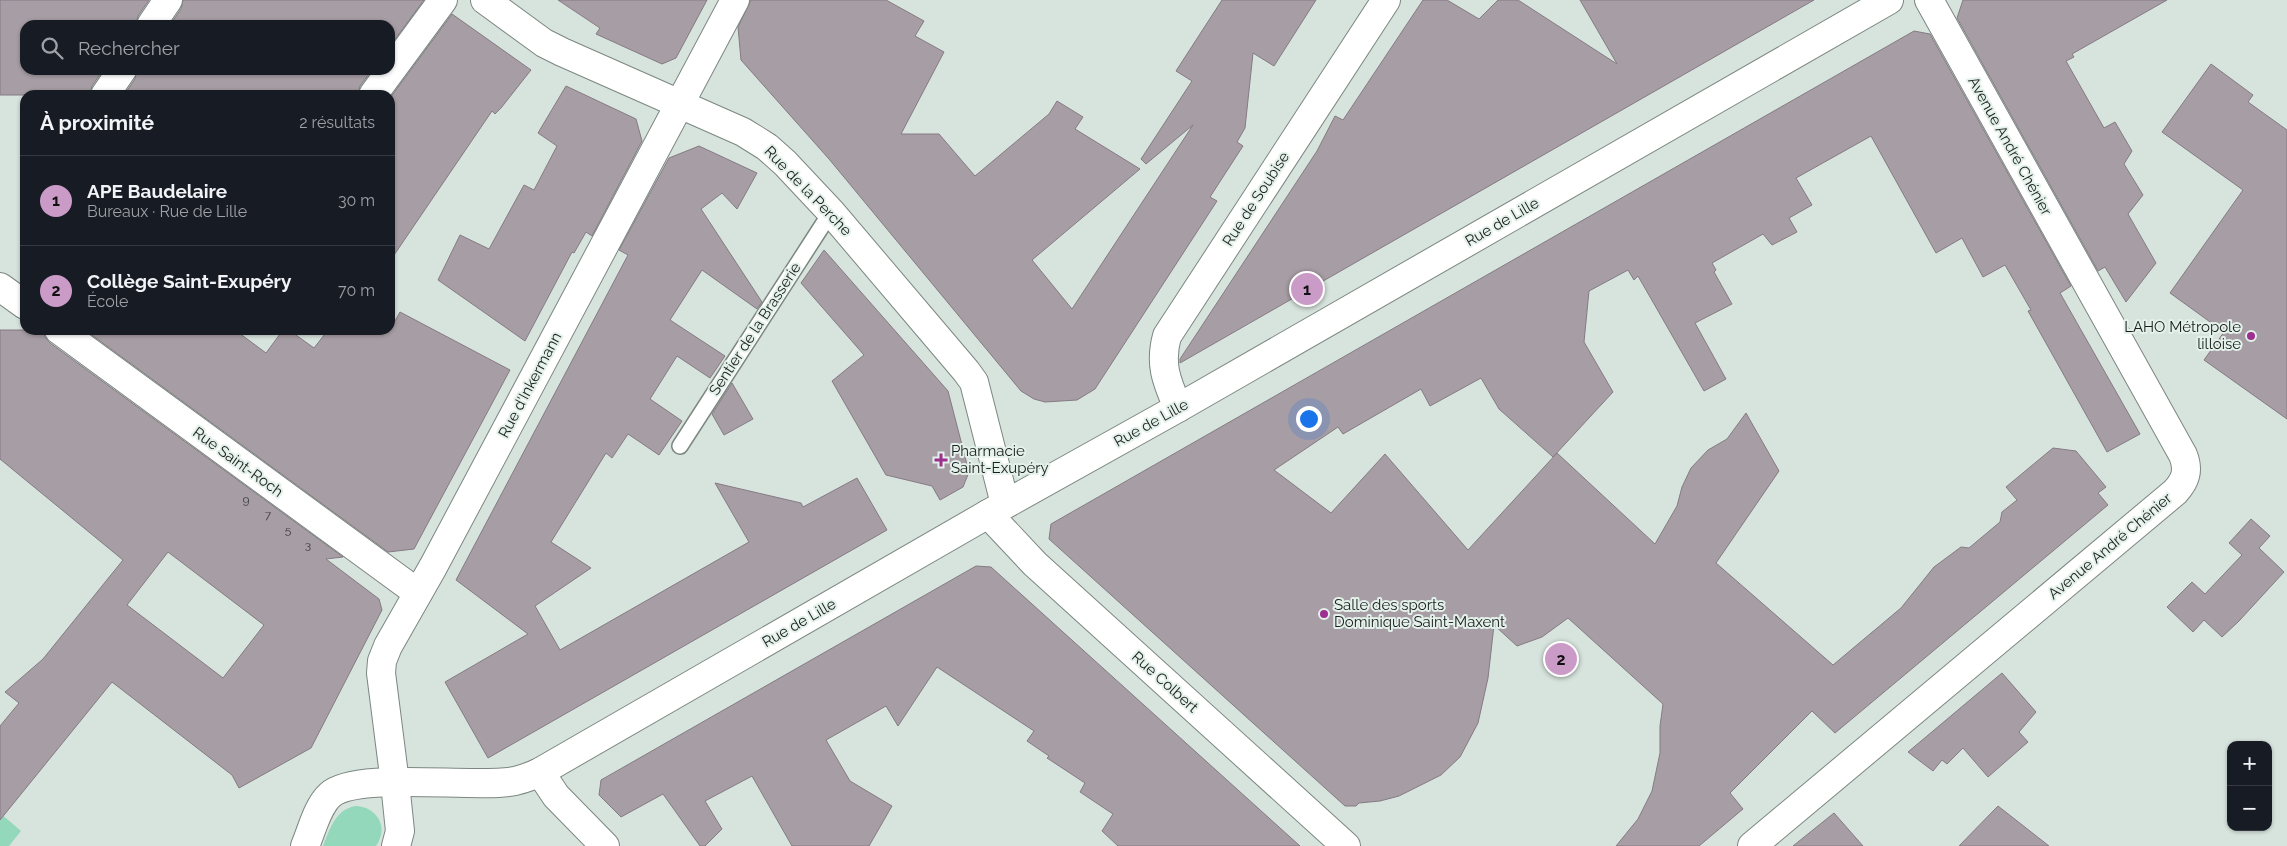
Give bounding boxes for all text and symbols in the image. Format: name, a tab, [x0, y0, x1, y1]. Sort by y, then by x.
search box	[20, 20, 395, 75]
icon: search	[38, 34, 66, 62]
text: Rechercher	[78, 37, 180, 59]
street label: Avenue André Chénier	[1964, 74, 2056, 219]
text: À proximité	[40, 110, 154, 135]
text: 2 résultats	[299, 113, 375, 132]
street label: Rue de la Perche	[761, 142, 856, 240]
street label: Rue de Soubise	[1219, 148, 1293, 249]
text: APE Baudelaire	[87, 180, 227, 202]
text: 1	[52, 191, 60, 210]
text: 30 m	[338, 191, 375, 210]
street label: Rue de Lille	[1462, 194, 1542, 250]
text: Bureaux · Rue de Lille	[87, 202, 247, 221]
street label: Sentier de la Brasserie	[705, 259, 805, 399]
text: Collège Saint-Exupéry	[87, 270, 291, 292]
pin: 1	[1291, 270, 1323, 308]
text: 2	[51, 281, 61, 300]
text: 70 m	[338, 281, 375, 300]
text: École	[87, 292, 128, 311]
place label: LAHO Métropole lilloise	[2124, 318, 2241, 353]
street label: Rue d'Inkermann	[495, 329, 565, 441]
marker: LAHO Métropole lilloise	[2245, 330, 2257, 342]
street label: Rue de Lille	[1111, 395, 1191, 451]
your location	[1296, 406, 1322, 432]
street label: Rue Saint-Roch	[189, 423, 287, 501]
place label: Pharmacie Saint-Exupéry	[951, 442, 1049, 477]
marker: Pharmacie Saint-Exupéry	[935, 454, 947, 466]
street label: Avenue André Chénier	[2045, 489, 2176, 603]
house number: 9	[242, 493, 250, 507]
house number: 7	[265, 508, 272, 522]
house number: 5	[285, 523, 292, 537]
house number: 3	[305, 538, 311, 552]
street label: Rue de Lille	[759, 595, 839, 651]
place label: Salle des sports Dominique Saint-Maxent	[1334, 596, 1505, 631]
marker: Salle des sports Dominique Saint-Maxent	[1318, 608, 1330, 620]
pin: 2	[1545, 640, 1577, 678]
street label: Rue Colbert	[1128, 648, 1202, 716]
map controls	[2227, 741, 2272, 831]
button: +	[2227, 741, 2272, 786]
button: −	[2227, 786, 2272, 831]

